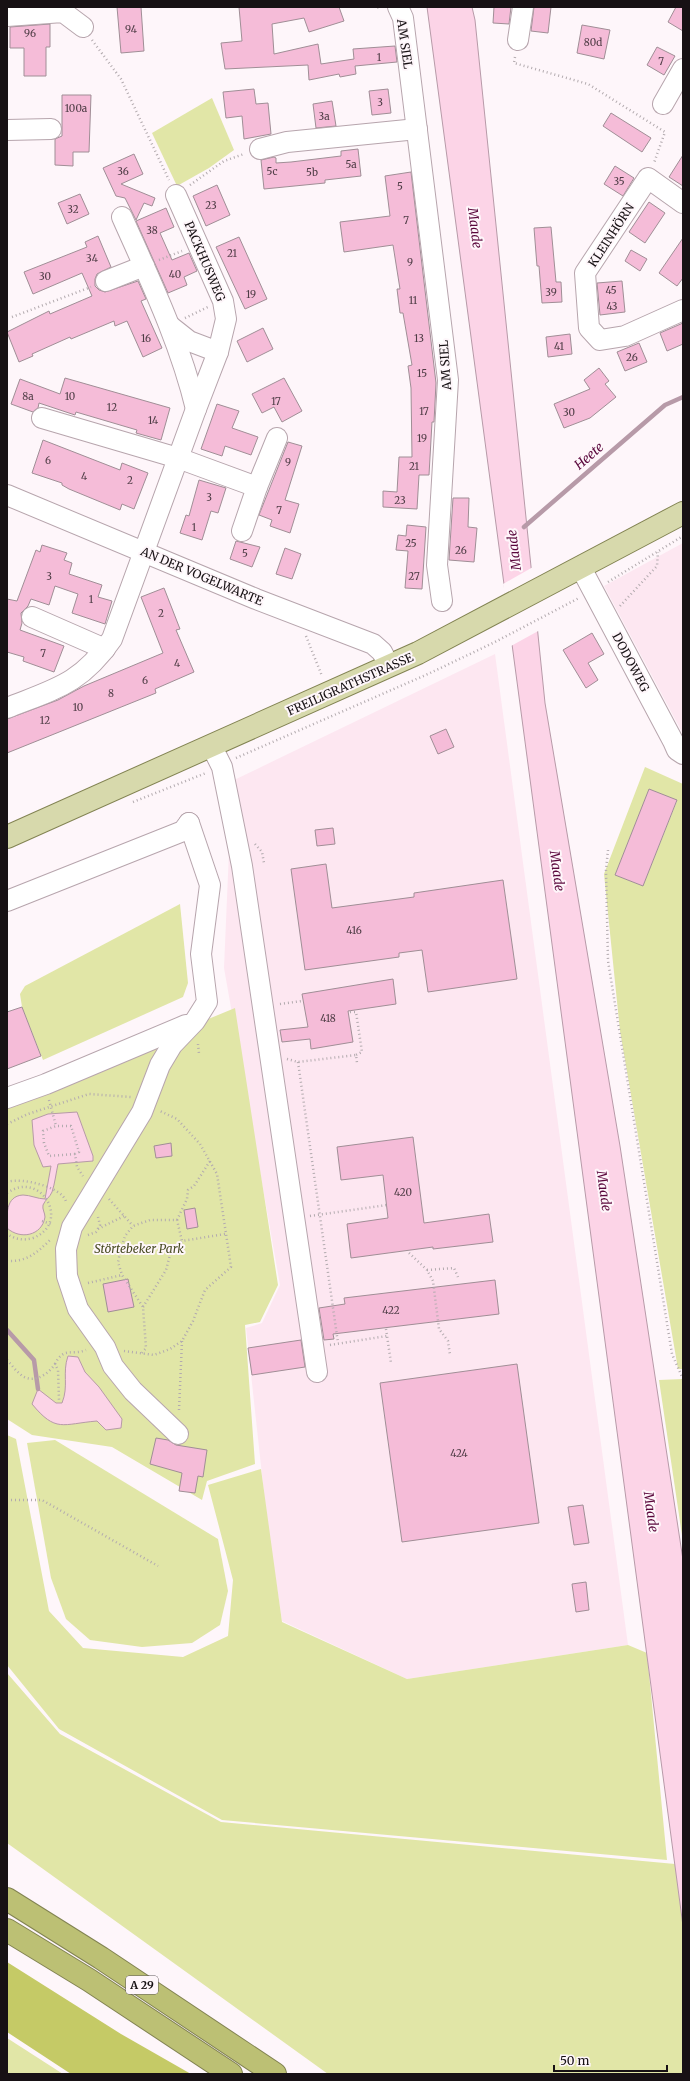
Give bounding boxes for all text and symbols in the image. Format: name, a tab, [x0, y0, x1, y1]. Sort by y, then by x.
street label: AM SIEL	[394, 17, 416, 70]
house number: 94	[125, 23, 137, 36]
house number: 96	[24, 27, 36, 40]
house number: 80d	[584, 36, 602, 49]
house number: 1	[377, 51, 382, 64]
house number: 7	[658, 55, 664, 68]
house number: 3	[377, 96, 383, 109]
house number: 100a	[65, 102, 88, 115]
house number: 3a	[318, 110, 330, 123]
house number: 5a	[345, 158, 357, 171]
house number: 36	[117, 165, 129, 178]
house number: 5c	[267, 165, 277, 178]
house number: 5b	[306, 166, 318, 179]
house number: 35	[613, 175, 625, 188]
house number: 5	[397, 180, 403, 193]
house number: 23	[205, 199, 217, 212]
street label: KLEINHÖRN	[585, 200, 638, 270]
house number: 32	[67, 203, 79, 216]
water label: Maade	[464, 206, 486, 250]
house number: 7	[403, 214, 409, 227]
street label: PACKHUSWEG	[181, 219, 229, 304]
house number: 38	[146, 224, 158, 237]
house number: 21	[227, 247, 238, 260]
house number: 34	[86, 252, 98, 265]
house number: 9	[407, 256, 413, 269]
house number: 40	[169, 268, 181, 281]
house number: 30	[39, 270, 51, 283]
house number: 45	[605, 284, 617, 297]
house number: 39	[545, 286, 557, 299]
house number: 19	[246, 288, 256, 301]
house number: 11	[409, 294, 418, 307]
house number: 43	[606, 300, 618, 313]
house number: 16	[141, 332, 151, 345]
house number: 13	[414, 332, 424, 345]
street label: AM SIEL	[436, 339, 454, 392]
house number: 41	[554, 340, 564, 353]
house number: 26	[626, 351, 638, 364]
house number: 15	[417, 367, 427, 380]
house number: 8a	[22, 390, 34, 403]
house number: 10	[65, 390, 75, 403]
house number: 17	[271, 395, 281, 408]
house number: 12	[107, 401, 117, 414]
house number: 17	[419, 405, 429, 418]
house number: 30	[563, 406, 575, 419]
house number: 14	[148, 414, 158, 427]
house number: 19	[417, 432, 427, 445]
water label: Heete	[570, 438, 607, 474]
house number: 6	[45, 454, 51, 467]
house number: 9	[285, 456, 291, 469]
house number: 21	[409, 460, 420, 473]
house number: 4	[81, 470, 87, 483]
house number: 2	[127, 474, 133, 487]
house number: 3	[206, 491, 212, 504]
house number: 23	[394, 494, 406, 507]
house number: 7	[276, 504, 282, 517]
house number: 1	[192, 521, 197, 534]
water label: Maade	[503, 528, 525, 572]
house number: 25	[405, 537, 417, 550]
street label: AN DER VOGELWARTE	[138, 543, 266, 609]
house number: 26	[455, 544, 467, 557]
house number: 5	[242, 547, 248, 560]
house number: 3	[46, 570, 52, 583]
house number: 27	[408, 570, 420, 583]
house number: 1	[89, 593, 94, 606]
house number: 2	[158, 607, 164, 620]
street label: DODOWEG	[609, 630, 653, 694]
house number: 7	[40, 647, 46, 660]
street label: FREILIGRATHSTRASSE	[285, 649, 416, 719]
house number: 4	[174, 657, 180, 670]
house number: 6	[142, 674, 148, 687]
house number: 8	[108, 687, 114, 700]
house number: 10	[73, 701, 83, 714]
house number: 12	[40, 714, 50, 727]
water label: Maade	[546, 849, 568, 893]
house number: 416	[346, 924, 362, 937]
house number: 418	[320, 1012, 336, 1025]
water label: Maade	[593, 1169, 615, 1213]
house number: 420	[394, 1186, 412, 1199]
park label: Störtebeker Park	[94, 1241, 184, 1256]
house number: 422	[382, 1304, 400, 1317]
house number: 424	[450, 1447, 468, 1460]
water label: Maade	[640, 1490, 662, 1534]
road number: A 29	[126, 1976, 158, 1994]
scale bar	[554, 2047, 667, 2073]
text: 50 m	[560, 2053, 589, 2068]

